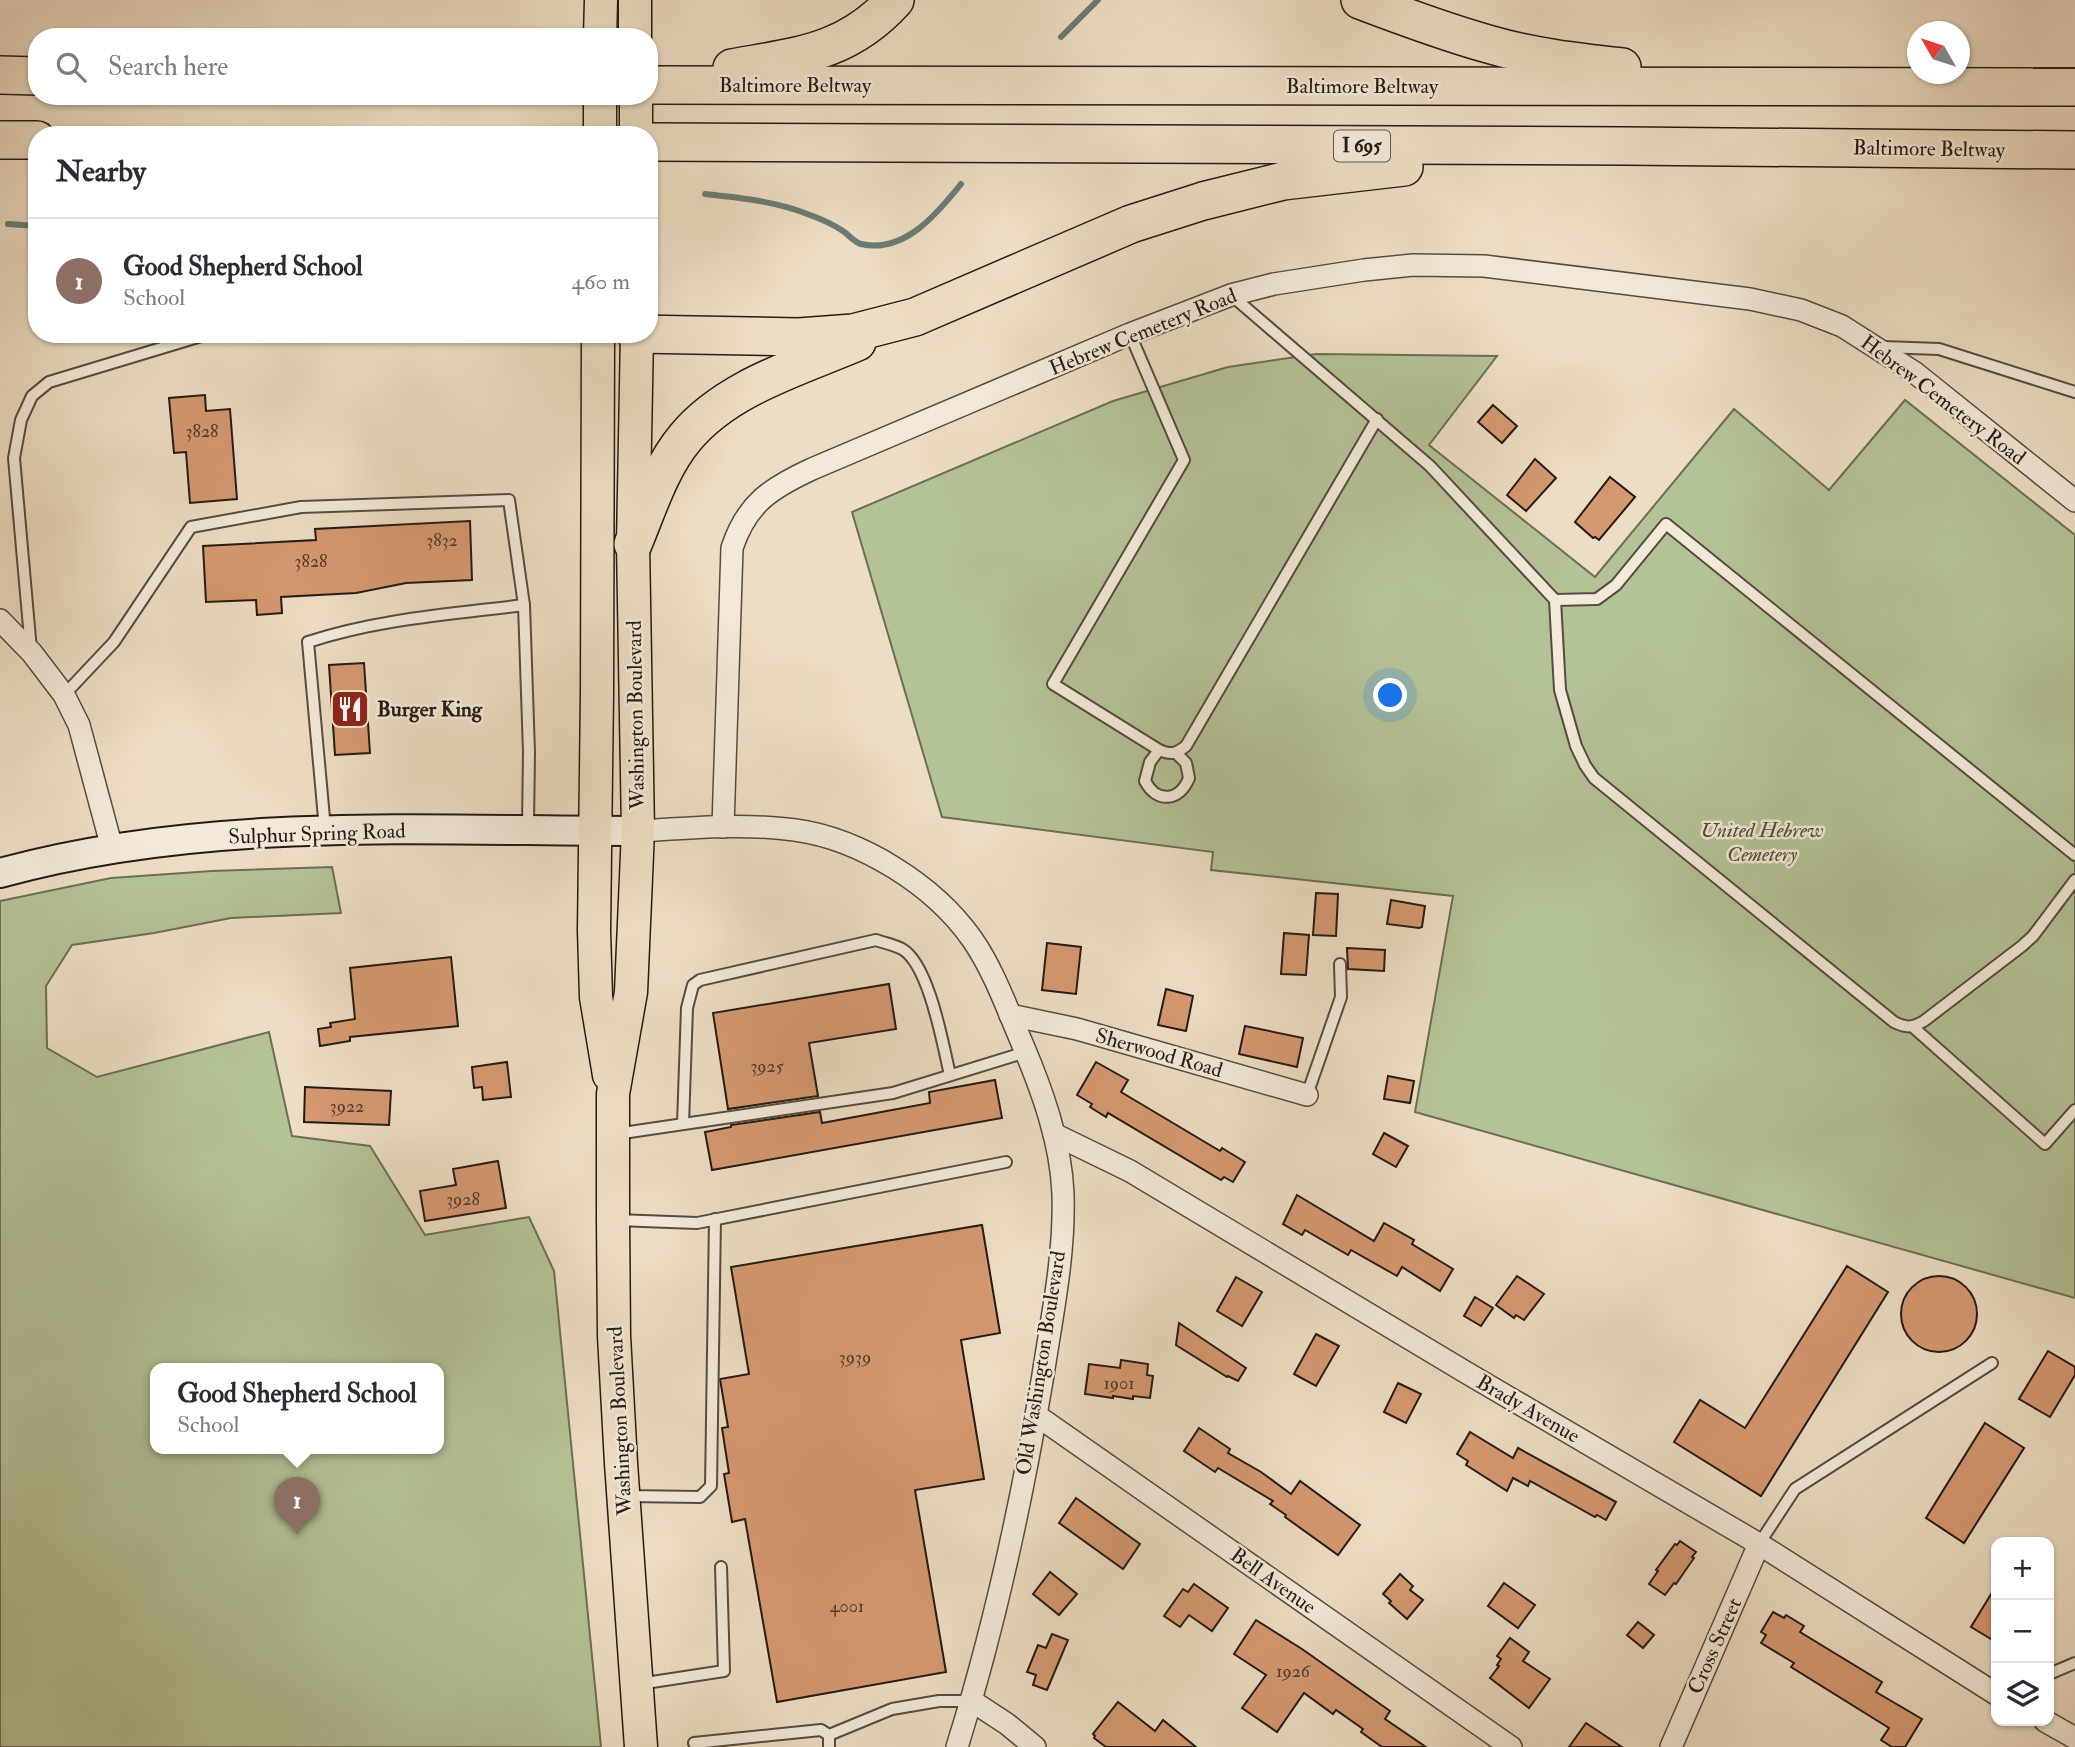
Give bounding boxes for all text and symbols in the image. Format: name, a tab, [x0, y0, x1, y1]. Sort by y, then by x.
north arrow	[1907, 21, 1970, 84]
search box	[28, 28, 658, 105]
icon: search	[52, 48, 90, 86]
text: Search here	[108, 51, 228, 83]
street label: Baltimore Beltway	[719, 72, 872, 99]
street label: Baltimore Beltway	[1286, 73, 1439, 100]
road number: I 695	[1334, 130, 1390, 162]
street label: Baltimore Beltway	[1853, 134, 2006, 164]
text: Nearby	[56, 153, 146, 190]
text: Good Shepherd School	[123, 251, 363, 283]
text: 1	[75, 267, 83, 296]
text: 460 m	[572, 267, 630, 296]
street label: Hebrew Cemetery Road	[1045, 282, 1241, 382]
text: School	[123, 283, 185, 312]
street label: Hebrew Cemetery Road	[1855, 329, 2032, 471]
house number: 3828	[186, 420, 218, 443]
house number: 3832	[426, 529, 458, 552]
house number: 3828	[295, 550, 327, 573]
street label: Washington Boulevard	[621, 619, 651, 811]
your location	[1373, 678, 1407, 712]
restaurant icon: Burger King	[329, 688, 371, 730]
place label: Burger King	[377, 696, 483, 723]
street label: Sulphur Spring Road	[228, 817, 407, 851]
park label: United Hebrew Cemetery	[1700, 817, 1824, 868]
street label: Sherwood Road	[1092, 1022, 1226, 1084]
house number: 3925	[750, 1055, 784, 1078]
house number: 3922	[330, 1095, 364, 1118]
house number: 3928	[446, 1188, 480, 1211]
street label: Old Washington Boulevard	[1010, 1248, 1072, 1477]
street label: Washington Boulevard	[602, 1325, 638, 1517]
house number: 3939	[839, 1346, 871, 1369]
popup	[150, 1363, 444, 1454]
street label: Brady Avenue	[1471, 1369, 1585, 1450]
house number: 1901	[1103, 1372, 1135, 1395]
text: Good Shepherd School	[177, 1378, 417, 1410]
text: School	[177, 1410, 239, 1439]
pin: 1	[274, 1477, 320, 1535]
map controls	[1991, 1537, 2054, 1726]
button: +	[1991, 1537, 2054, 1600]
street label: Bell Avenue	[1225, 1542, 1321, 1620]
street label: Cross Street	[1682, 1594, 1748, 1698]
house number: 4001	[830, 1595, 864, 1618]
button: −	[1991, 1600, 2054, 1663]
house number: 1926	[1276, 1660, 1311, 1683]
button: layers	[1991, 1663, 2054, 1726]

